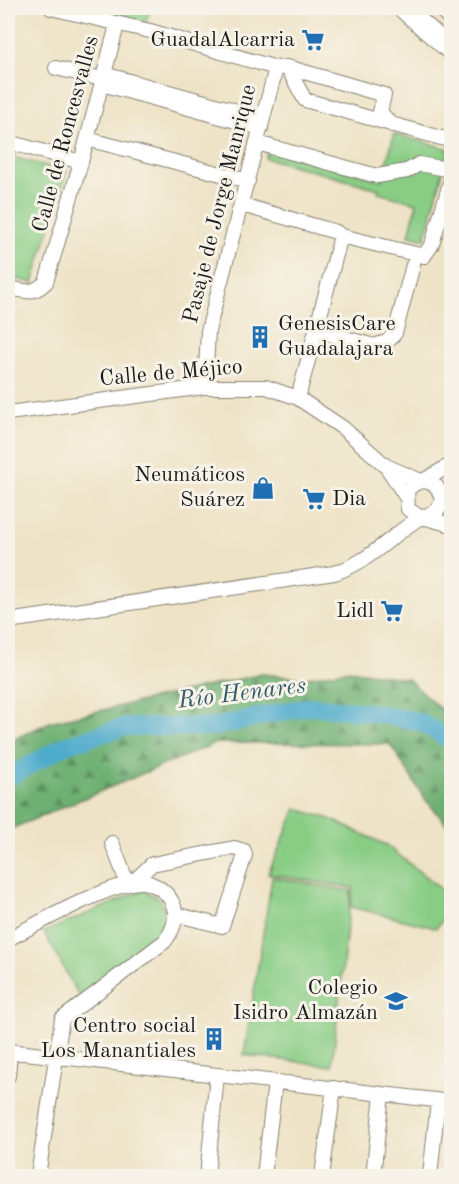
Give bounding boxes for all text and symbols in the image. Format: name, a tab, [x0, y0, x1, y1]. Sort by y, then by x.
supermarket icon: GuadalAlcarria	[300, 27, 326, 53]
place label: GuadalAlcarria	[150, 29, 295, 51]
street label: Calle de Roncesvalles	[29, 33, 103, 235]
street label: Pasaje de Jorge Manrique	[180, 82, 260, 326]
place label: GenesisCare Guadalajara	[278, 313, 396, 360]
building icon: GenesisCare Guadalajara	[247, 324, 273, 350]
street label: Calle de Méjico	[99, 356, 243, 390]
place label: Neumáticos Suárez	[134, 464, 245, 511]
shop icon: Neumáticos Suárez	[250, 475, 276, 501]
supermarket icon: Dia	[301, 486, 327, 512]
place label: Dia	[332, 488, 366, 510]
supermarket icon: Lidl	[379, 598, 405, 624]
place label: Lidl	[336, 600, 374, 622]
water label: Río Henares	[176, 674, 307, 714]
place label: Colegio Isidro Almazán	[233, 977, 378, 1024]
school or university icon: Colegio Isidro Almazán	[383, 988, 409, 1014]
place label: Centro social Los Manantiales	[41, 1015, 196, 1062]
building icon: Centro social Los Manantiales	[201, 1026, 227, 1052]

